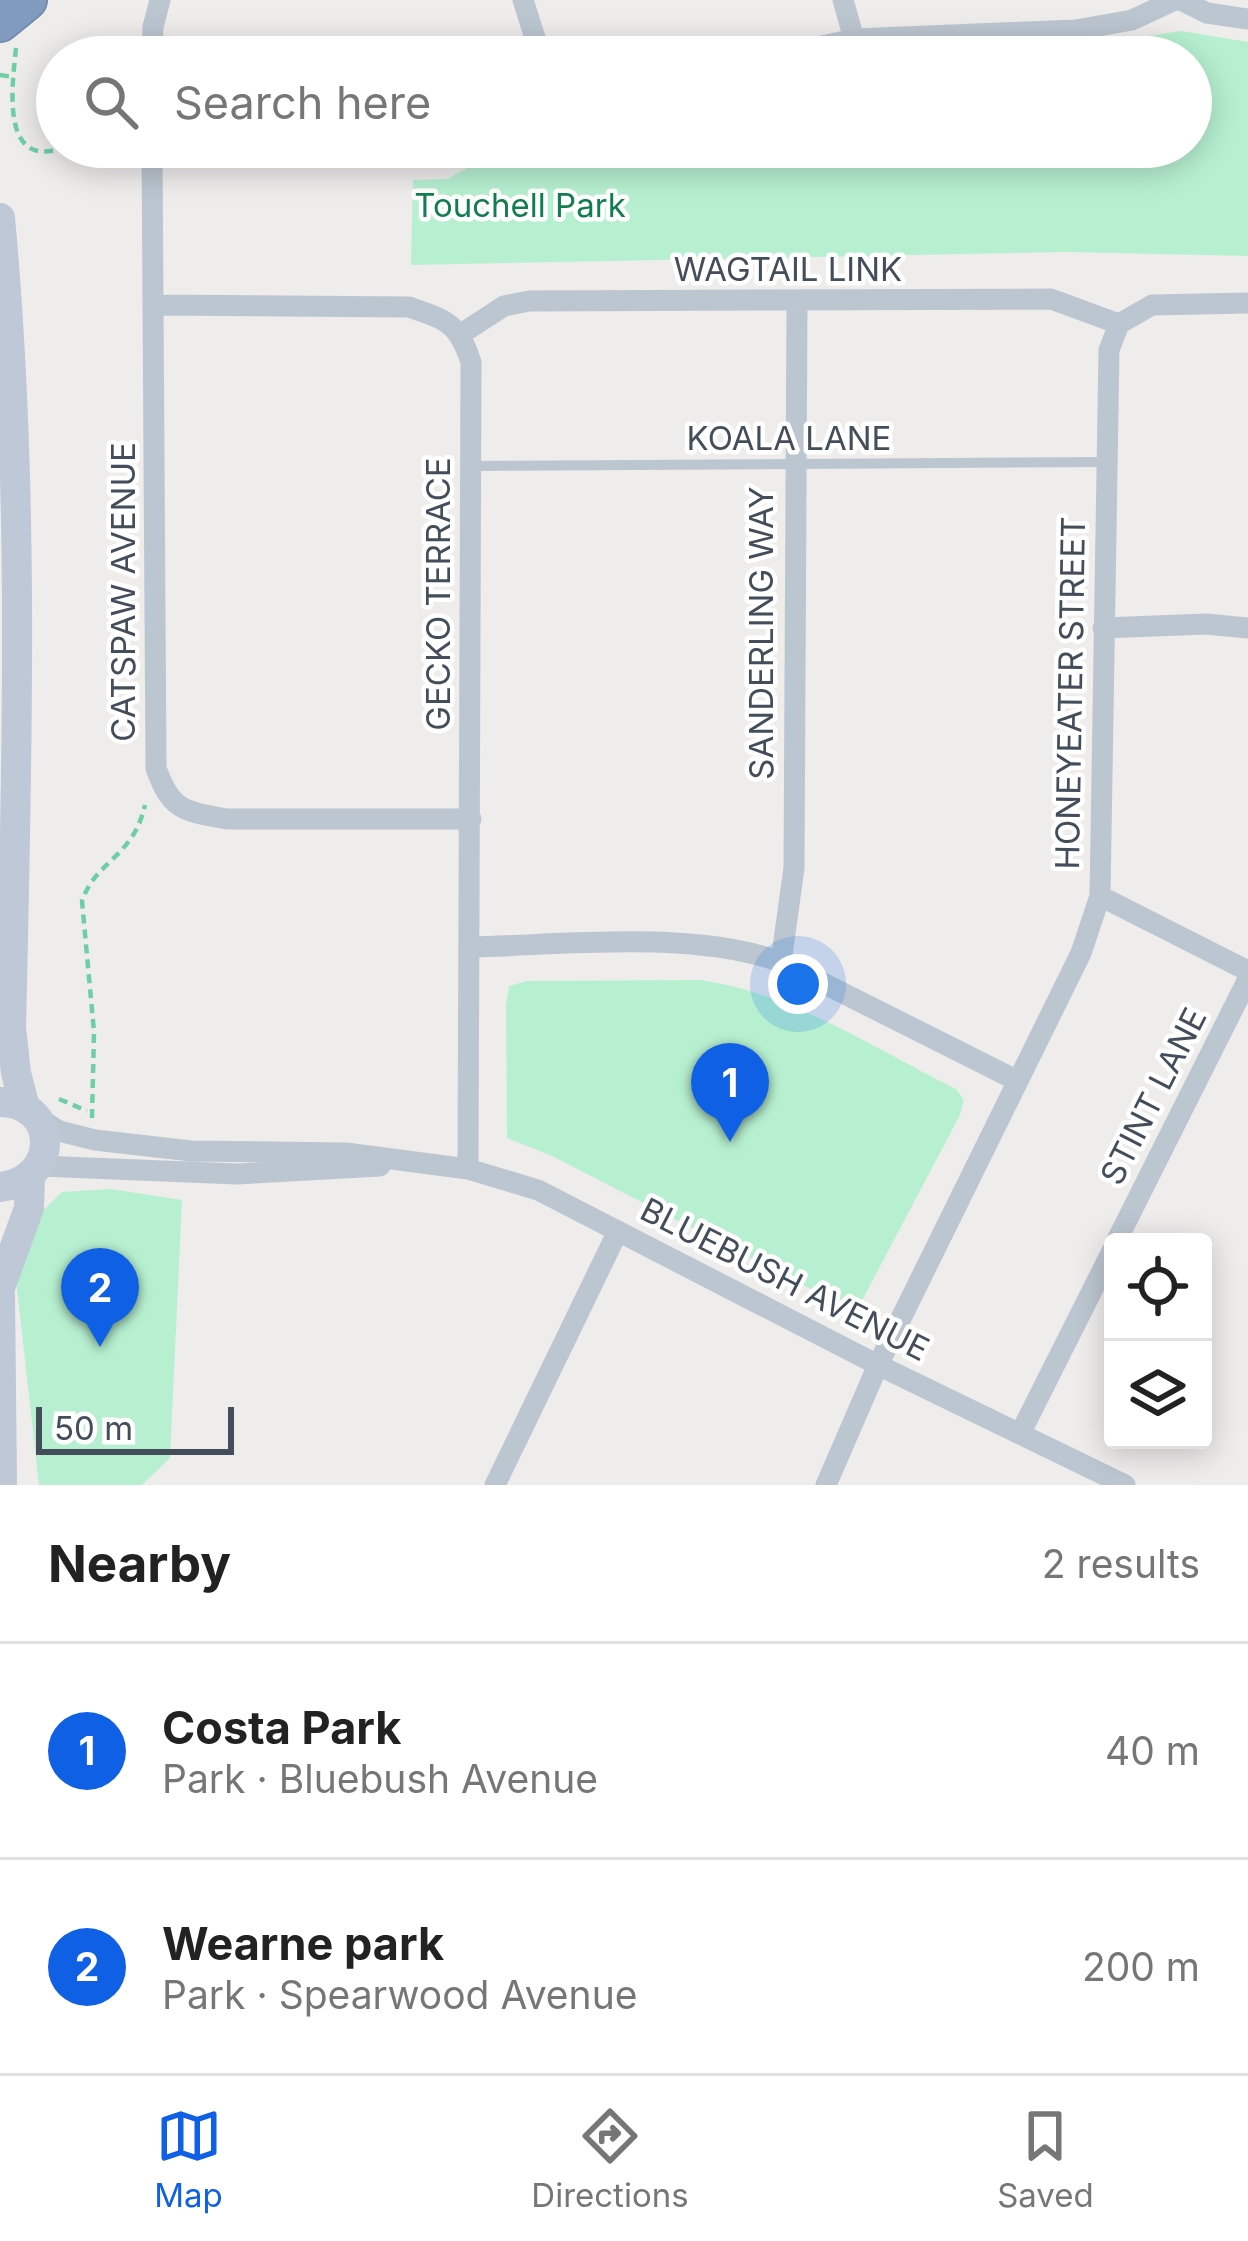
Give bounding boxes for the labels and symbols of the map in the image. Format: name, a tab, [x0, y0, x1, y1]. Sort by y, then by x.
park label: Touchell Park	[414, 185, 626, 225]
street label: WAGTAIL LINK	[674, 249, 902, 289]
street label: KOALA LANE	[687, 418, 891, 458]
street label: CATSPAW AVENUE	[103, 442, 143, 742]
street label: GECKO TERRACE	[418, 457, 458, 731]
street label: SANDERLING WAY	[741, 486, 781, 780]
street label: HONEYEATER STREET	[1047, 516, 1093, 870]
your location	[768, 954, 828, 1014]
street label: STINT LANE	[1091, 1001, 1215, 1191]
pin: 1	[691, 1043, 769, 1142]
street label: BLUEBUSH AVENUE	[634, 1189, 936, 1369]
pin: 2	[61, 1248, 139, 1347]
scale bar	[36, 1401, 234, 1454]

